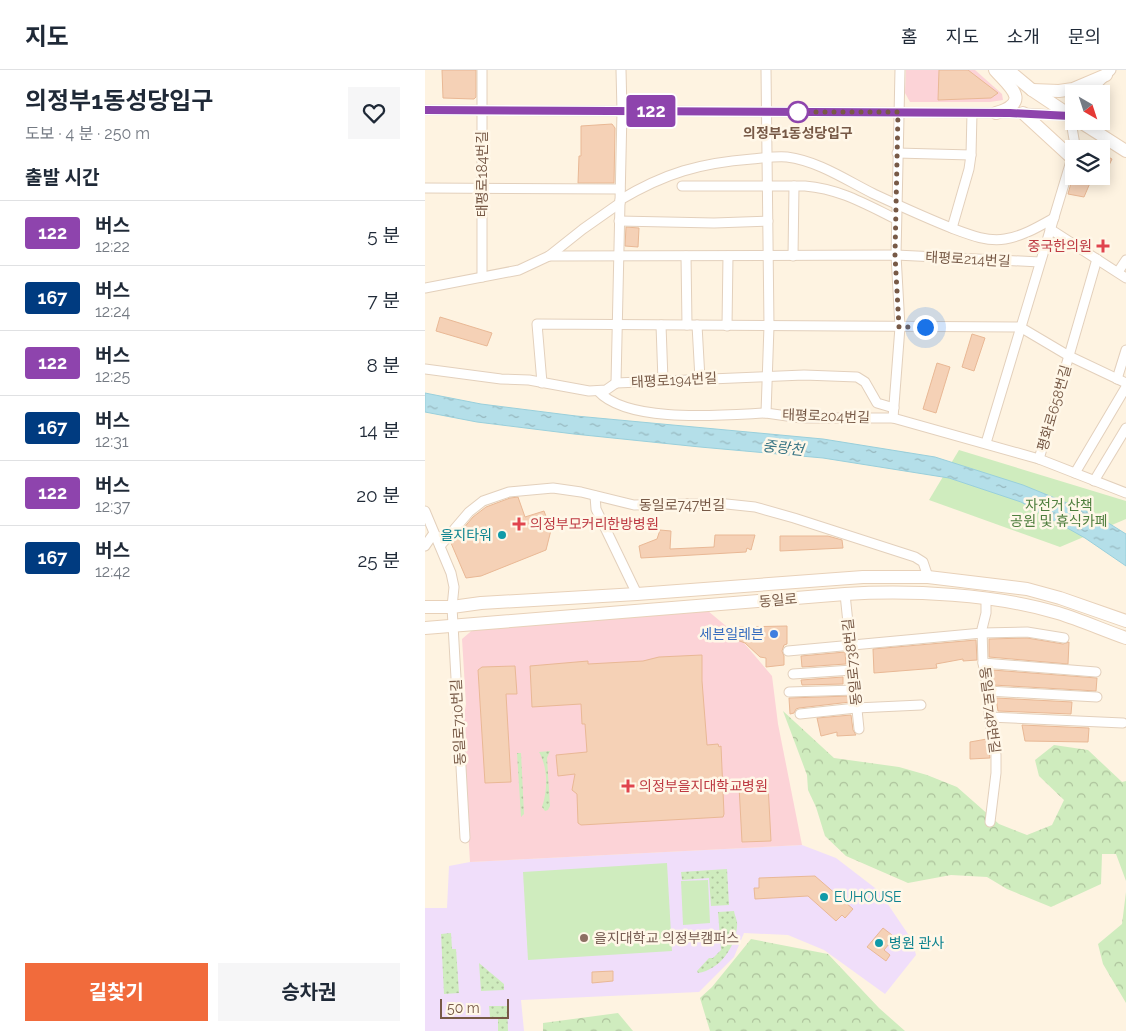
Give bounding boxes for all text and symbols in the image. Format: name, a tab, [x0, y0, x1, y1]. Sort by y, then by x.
text: 지도	[25, 22, 69, 51]
text: 홈	[901, 26, 918, 47]
text: 지도	[946, 26, 979, 47]
text: 소개	[1007, 26, 1040, 47]
text: 문의	[1068, 26, 1101, 47]
north arrow	[1065, 85, 1110, 130]
map controls	[1065, 85, 1110, 185]
text: 의정부1동성당입구	[25, 86, 214, 115]
button: heart	[348, 87, 400, 139]
line badge: 122	[622, 95, 680, 127]
text: 122	[636, 100, 666, 121]
marker: 의정부1동성당입구	[787, 101, 809, 123]
text: 도보 · 4 분 · 250 m	[25, 124, 150, 143]
place label: 의정부1동성당입구	[743, 125, 853, 141]
street label: 태평로184번길	[474, 131, 490, 217]
button: layers	[1065, 140, 1110, 185]
text: 출발 시간	[25, 166, 99, 188]
text: 버스	[95, 214, 130, 236]
text: 122	[38, 222, 67, 243]
text: 5 분	[367, 224, 400, 246]
text: 12:22	[95, 237, 130, 256]
place label: 중국한의원	[1028, 238, 1092, 254]
marker: 중국한의원	[1096, 239, 1110, 253]
street label: 태평로214번길	[925, 249, 1011, 269]
text: 버스	[95, 279, 130, 301]
text: 167	[38, 287, 67, 308]
text: 7 분	[368, 289, 400, 311]
text: 12:24	[95, 302, 130, 321]
your location	[913, 315, 938, 340]
text: 버스	[95, 344, 130, 366]
text: 122	[38, 352, 67, 373]
text: 8 분	[366, 354, 400, 376]
street label: 평화로658번길	[1034, 363, 1074, 453]
text: 12:25	[95, 367, 130, 386]
street label: 태평로194번길	[631, 370, 717, 390]
street label: 태평로204번길	[782, 406, 870, 426]
text: 버스	[95, 409, 130, 431]
text: 167	[38, 417, 67, 438]
text: 14 분	[359, 419, 400, 441]
text: 12:31	[95, 432, 129, 451]
water label: 중랑천	[761, 437, 807, 460]
text: 버스	[95, 474, 130, 496]
text: 122	[38, 482, 67, 503]
text: 20 분	[356, 484, 400, 506]
text: 12:37	[95, 497, 130, 516]
street label: 동일로747번길	[639, 497, 725, 513]
park label: 자전거 산책 공원 및 휴식카페	[1010, 497, 1108, 529]
place label: 의정부모커리한방병원	[530, 516, 659, 532]
marker: 의정부모커리한방병원	[512, 517, 526, 531]
place label: 을지타워	[440, 527, 492, 543]
marker: 을지타워	[496, 529, 508, 541]
text: 버스	[95, 539, 130, 561]
text: 167	[38, 547, 67, 568]
text: 25 분	[357, 549, 400, 571]
text: 12:42	[95, 562, 130, 581]
street label: 동일로	[758, 590, 798, 610]
street label: 동일로738번길	[839, 618, 865, 706]
place label: 세븐일레븐	[700, 626, 764, 642]
marker: 세븐일레븐	[768, 628, 780, 640]
street label: 동일로748번길	[977, 666, 1003, 754]
street label: 동일로710번길	[448, 678, 468, 766]
place label: 의정부을지대학교병원	[639, 778, 768, 794]
marker: 의정부을지대학교병원	[621, 779, 635, 793]
place label: EUHOUSE	[834, 889, 902, 905]
marker: EUHOUSE	[818, 891, 830, 903]
place label: 을지대학교 의정부캠퍼스	[594, 930, 739, 946]
marker: 을지대학교 의정부캠퍼스	[578, 932, 590, 944]
place label: 병원 관사	[889, 935, 944, 951]
marker: 병원 관사	[873, 937, 885, 949]
button: 길찾기	[25, 963, 208, 1021]
button: 승차권	[218, 963, 400, 1021]
scale bar	[440, 996, 509, 1019]
text: 50 m	[447, 1000, 480, 1016]

